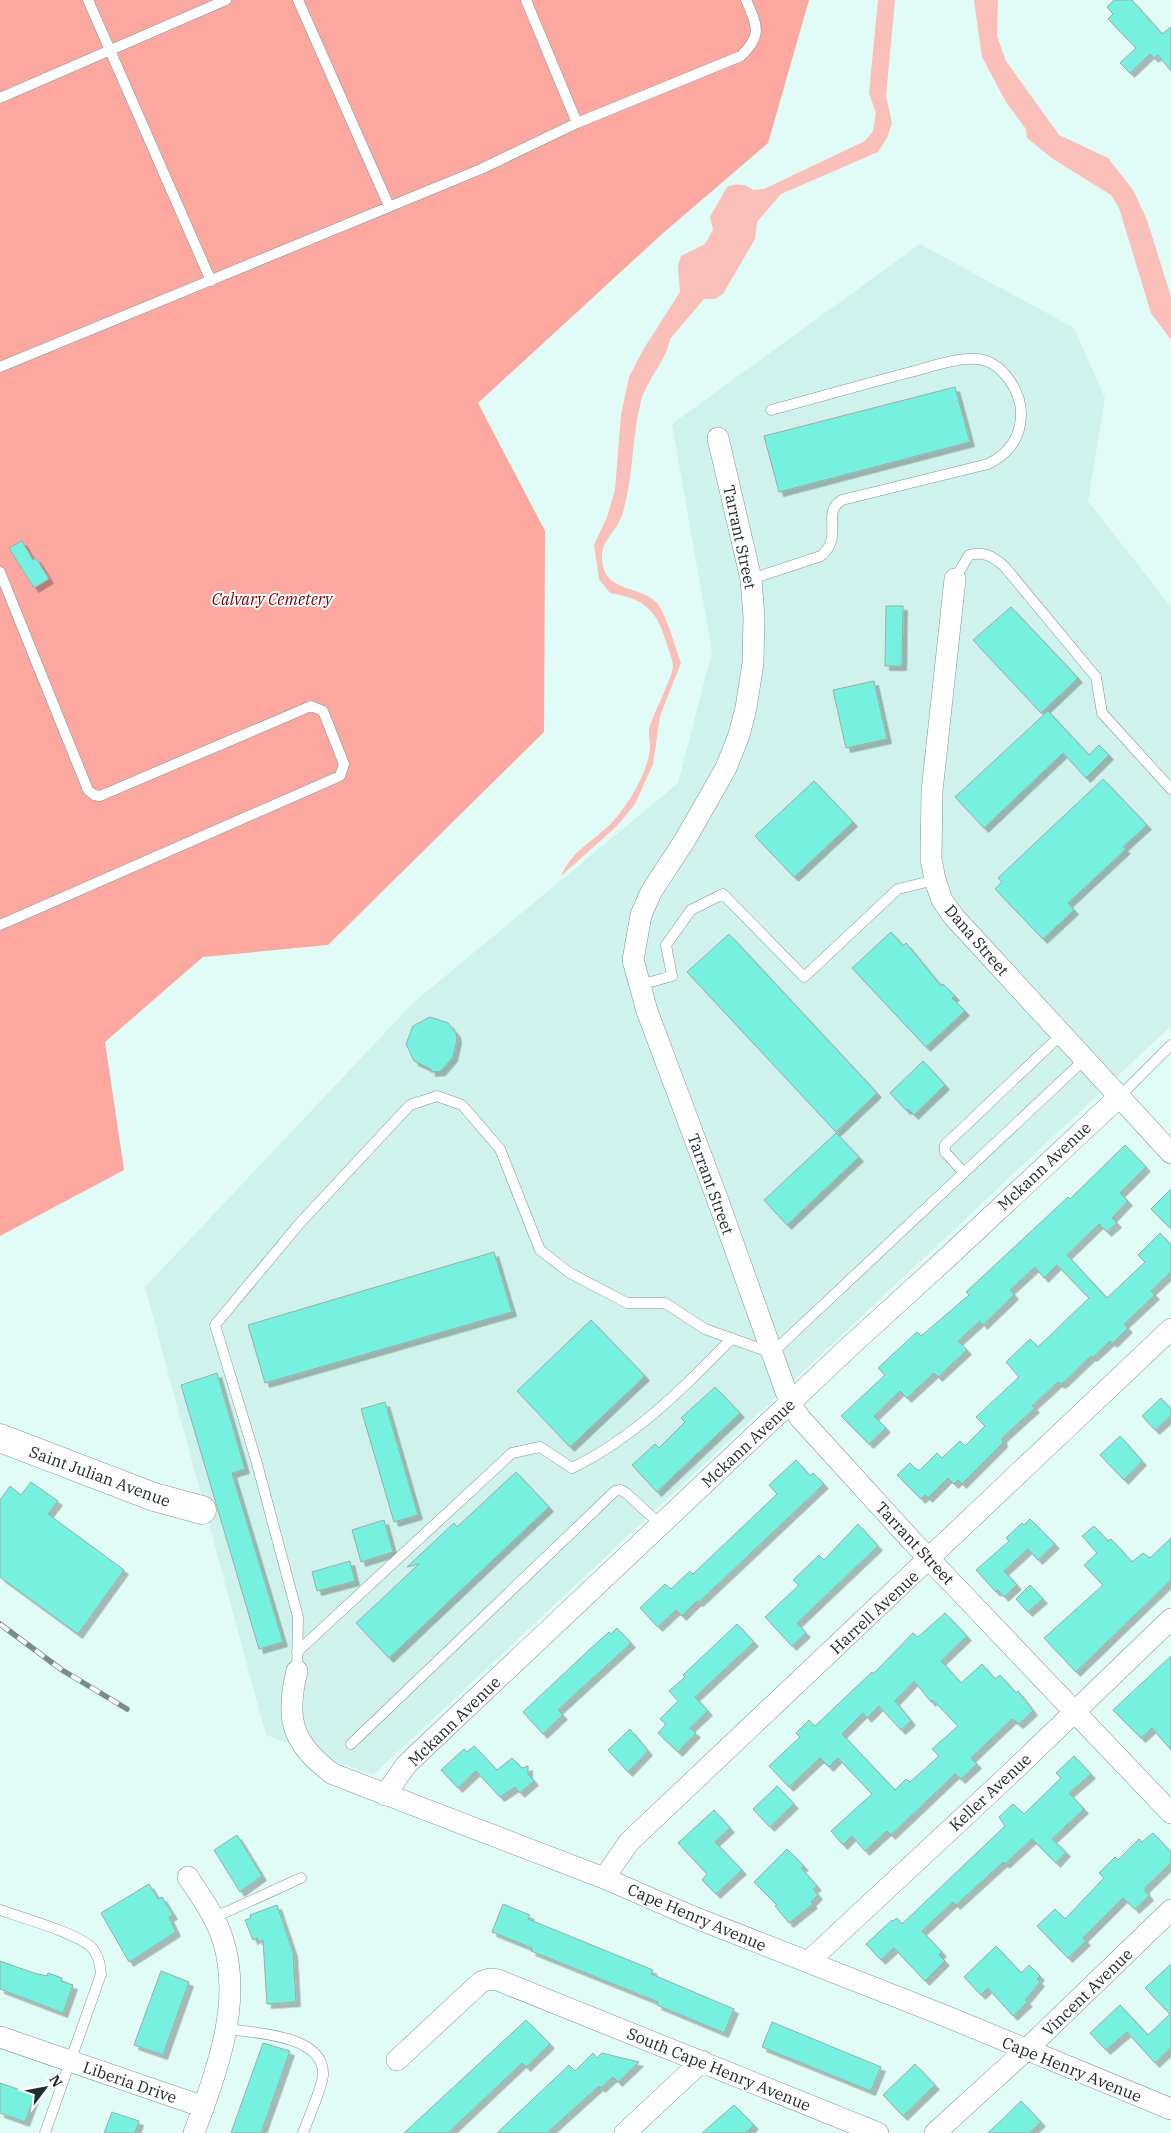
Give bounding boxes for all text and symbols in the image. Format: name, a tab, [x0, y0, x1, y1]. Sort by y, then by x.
street label: Tarrant Street	[719, 483, 761, 591]
park label: Calvary Cemetery	[212, 589, 334, 609]
street label: Dana Street	[941, 900, 1014, 980]
street label: Mckann Avenue	[993, 1118, 1095, 1214]
street label: Tarrant Street	[683, 1131, 739, 1238]
street label: Mckann Avenue	[697, 1395, 799, 1491]
street label: Saint Julian Avenue	[27, 1441, 173, 1511]
street label: Tarrant Street	[872, 1497, 959, 1589]
street label: Harrell Avenue	[826, 1566, 922, 1658]
street label: Mckann Avenue	[404, 1672, 504, 1770]
street label: Keller Avenue	[945, 1749, 1035, 1835]
street label: Cape Henry Avenue	[625, 1879, 769, 1955]
street label: Vincent Avenue	[1038, 1944, 1136, 2040]
street label: South Cape Henry Avenue	[624, 2023, 814, 2115]
street label: Cape Henry Avenue	[999, 2032, 1145, 2106]
street label: Liberia Drive	[81, 2057, 179, 2107]
north arrow	[20, 2063, 70, 2113]
text: N	[45, 2072, 67, 2091]

